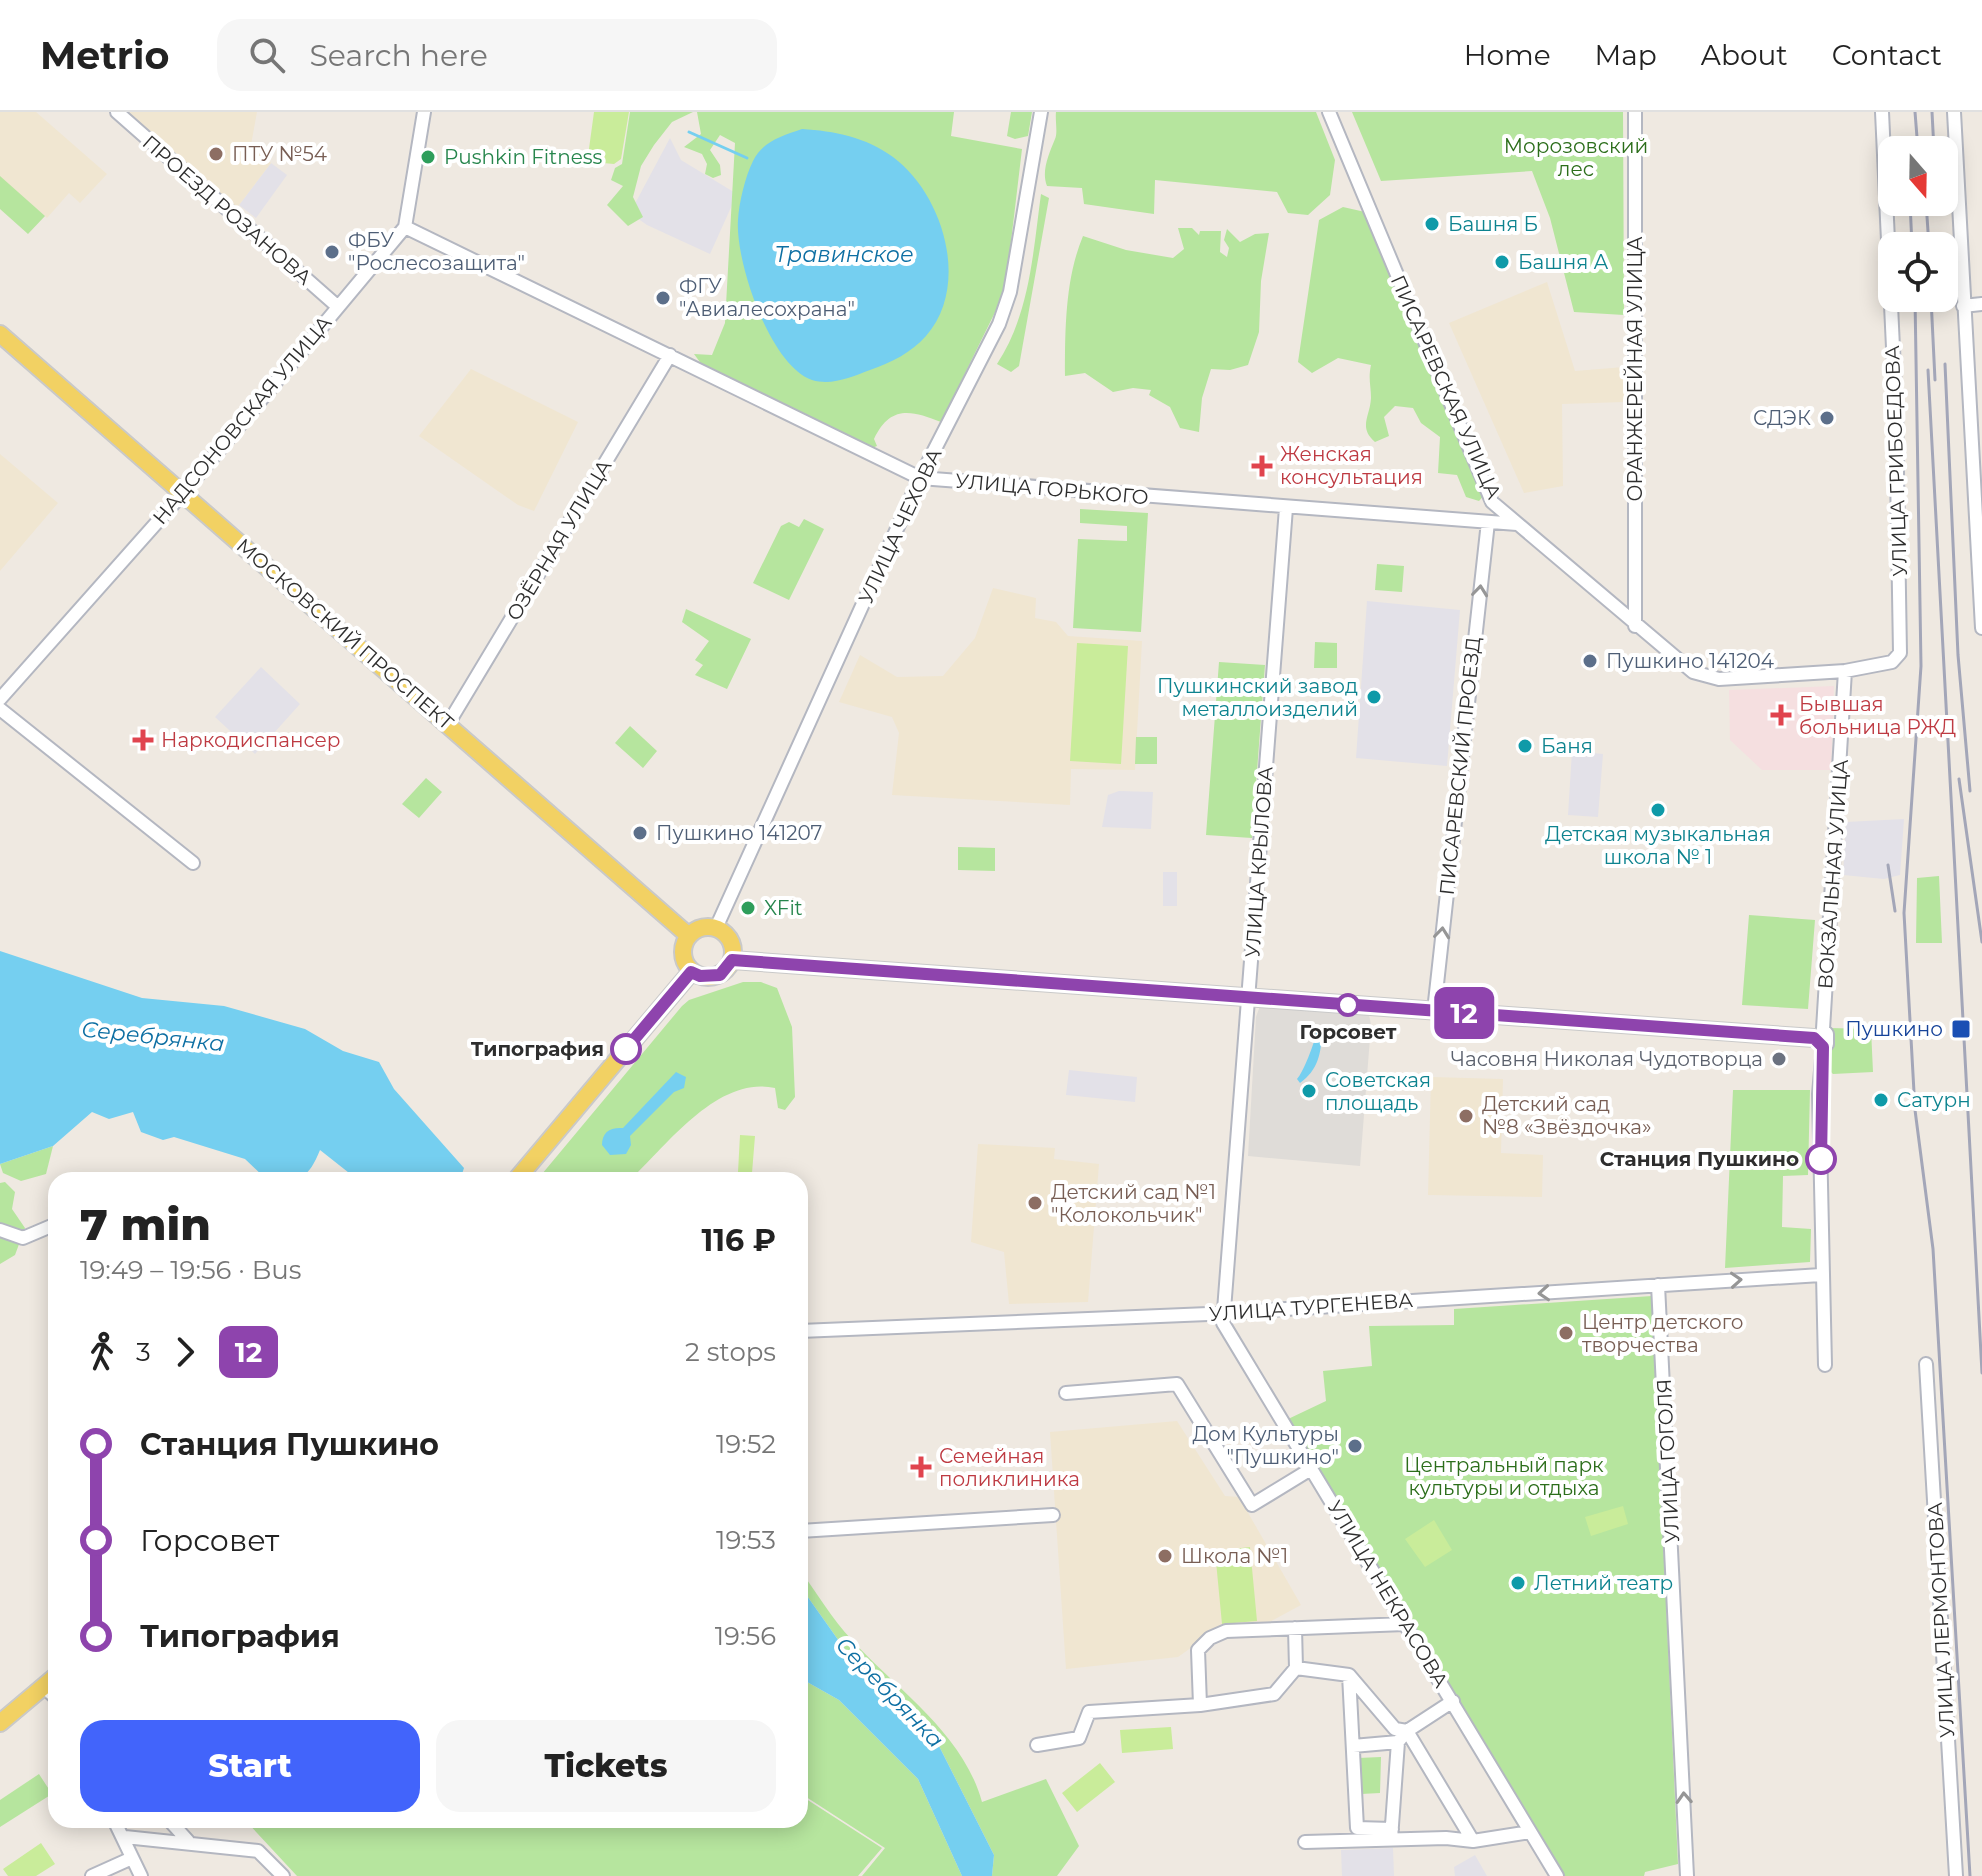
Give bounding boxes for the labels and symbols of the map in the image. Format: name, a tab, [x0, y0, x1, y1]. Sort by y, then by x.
street label: ПРОЕЗД РОЗАНОВА	[138, 130, 316, 290]
park label: Морозовский лес	[1504, 134, 1648, 181]
north arrow	[1878, 136, 1958, 216]
place label: ПТУ №54	[232, 142, 327, 166]
marker: ПТУ №54	[207, 145, 225, 163]
place label: Pushkin Fitness	[444, 145, 603, 169]
marker: Pushkin Fitness	[419, 148, 437, 166]
place label: Башня Б	[1448, 212, 1538, 236]
marker: Башня Б	[1423, 215, 1441, 233]
place label: ФБУ "Рослесозащита"	[348, 228, 525, 275]
street label: ОРАНЖЕРЕЙНАЯ УЛИЦА	[1623, 236, 1647, 502]
water label: Травинское	[774, 241, 914, 268]
marker: ФБУ "Рослесозащита"	[323, 243, 341, 261]
place label: Башня А	[1518, 250, 1609, 274]
marker: Башня А	[1493, 253, 1511, 271]
street label: ПИСАРЕВСКАЯ УЛИЦА	[1386, 271, 1506, 503]
place label: ФГУ "Авиалесохрана"	[679, 274, 855, 321]
marker: ФГУ "Авиалесохрана"	[654, 289, 672, 307]
street label: НАДСОНОВСКАЯ УЛИЦА	[148, 311, 336, 529]
street label: УЛИЦА ГРИБОЕДОВА	[1880, 345, 1912, 577]
place label: СДЭК	[1753, 406, 1811, 430]
marker: СДЭК	[1818, 409, 1836, 427]
place label: Женская консультация	[1280, 442, 1423, 489]
street label: УЛИЦА ЧЕХОВА	[853, 444, 947, 607]
street label: ОЗЁРНАЯ УЛИЦА	[501, 455, 617, 625]
marker: Женская консультация	[1251, 455, 1273, 477]
street label: УЛИЦА ГОРЬКОГО	[954, 469, 1150, 509]
street label: МОСКОВСКИЙ ПРОСПЕКТ	[232, 533, 458, 735]
one-way arrow	[1471, 585, 1488, 598]
street label: ПИСАРЕВСКИЙ ПРОЕЗД	[1434, 636, 1486, 896]
place label: Пушкино 141204	[1606, 649, 1774, 673]
marker: Пушкино 141204	[1581, 652, 1599, 670]
place label: Пушкинский завод металлоизделий	[1157, 674, 1358, 721]
marker: Пушкинский завод металлоизделий	[1365, 688, 1383, 706]
place label: Бывшая больница РЖД	[1799, 692, 1956, 739]
marker: Бывшая больница РЖД	[1770, 704, 1792, 726]
place label: Наркодиспансер	[161, 728, 341, 752]
marker: Наркодиспансер	[132, 729, 154, 751]
place label: Баня	[1541, 734, 1593, 758]
marker: Баня	[1516, 737, 1534, 755]
street label: ВОКЗАЛЬНАЯ УЛИЦА	[1813, 758, 1853, 990]
street label: УЛИЦА КРЫЛОВА	[1240, 766, 1278, 958]
marker: Детская музыкальная школа № 1	[1649, 801, 1667, 819]
place label: Пушкино 141207	[656, 821, 822, 845]
place label: Детская музыкальная школа № 1	[1545, 822, 1771, 869]
marker: Пушкино 141207	[631, 824, 649, 842]
place label: XFit	[764, 896, 803, 920]
marker: XFit	[739, 899, 757, 917]
one-way arrow	[1433, 926, 1450, 939]
line badge: 12	[1428, 987, 1500, 1039]
marker: Горсовет	[1337, 994, 1359, 1016]
water label: Серебрянка	[80, 1016, 226, 1057]
place label: Пушкино	[1845, 1017, 1943, 1041]
marker: Пушкино	[1950, 1018, 1972, 1040]
place label: Горсовет	[1300, 1020, 1397, 1044]
marker: Типография	[611, 1034, 641, 1064]
place label: Типография	[471, 1037, 604, 1061]
place label: Часовня Николая Чудотворца	[1451, 1047, 1763, 1071]
marker: Часовня Николая Чудотворца	[1770, 1050, 1788, 1068]
place label: Советская площадь	[1325, 1068, 1431, 1115]
marker: Советская площадь	[1300, 1082, 1318, 1100]
place label: Сатурн	[1897, 1088, 1971, 1112]
marker: Сатурн	[1872, 1091, 1890, 1109]
place label: Детский сад №8 «Звёздочка»	[1482, 1092, 1652, 1139]
marker: Детский сад №8 «Звёздочка»	[1457, 1107, 1475, 1125]
marker: Станция Пушкино	[1806, 1144, 1836, 1174]
place label: Станция Пушкино	[1600, 1147, 1799, 1171]
place label: Детский сад №1 "Колокольчик"	[1051, 1180, 1216, 1227]
marker: Детский сад №1 "Колокольчик"	[1026, 1194, 1044, 1212]
one-way arrow	[1730, 1272, 1743, 1289]
one-way arrow	[1538, 1284, 1550, 1301]
street label: УЛИЦА ТУРГЕНЕВА	[1208, 1288, 1414, 1326]
place label: Центр детского творчества	[1582, 1310, 1743, 1357]
marker: Центр детского творчества	[1557, 1324, 1575, 1342]
street label: УЛИЦА ГОГОЛЯ	[1652, 1378, 1684, 1544]
place label: Дом Культуры "Пушкино"	[1193, 1422, 1339, 1469]
marker: Дом Культуры "Пушкино"	[1346, 1437, 1364, 1455]
place label: Семейная поликлиника	[939, 1444, 1080, 1491]
park label: Центральный парк культуры и отдыха	[1404, 1453, 1604, 1500]
marker: Семейная поликлиника	[910, 1456, 932, 1478]
street label: УЛИЦА НЕКРАСОВА	[1323, 1496, 1453, 1692]
street label: УЛИЦА ЛЕРМОНТОВА	[1923, 1501, 1959, 1738]
place label: Школа №1	[1181, 1544, 1288, 1568]
marker: Школа №1	[1156, 1547, 1174, 1565]
place label: Летний театр	[1534, 1571, 1673, 1595]
marker: Летний театр	[1509, 1574, 1527, 1592]
water label: Серебрянка	[830, 1631, 949, 1753]
one-way arrow	[1676, 1791, 1693, 1804]

